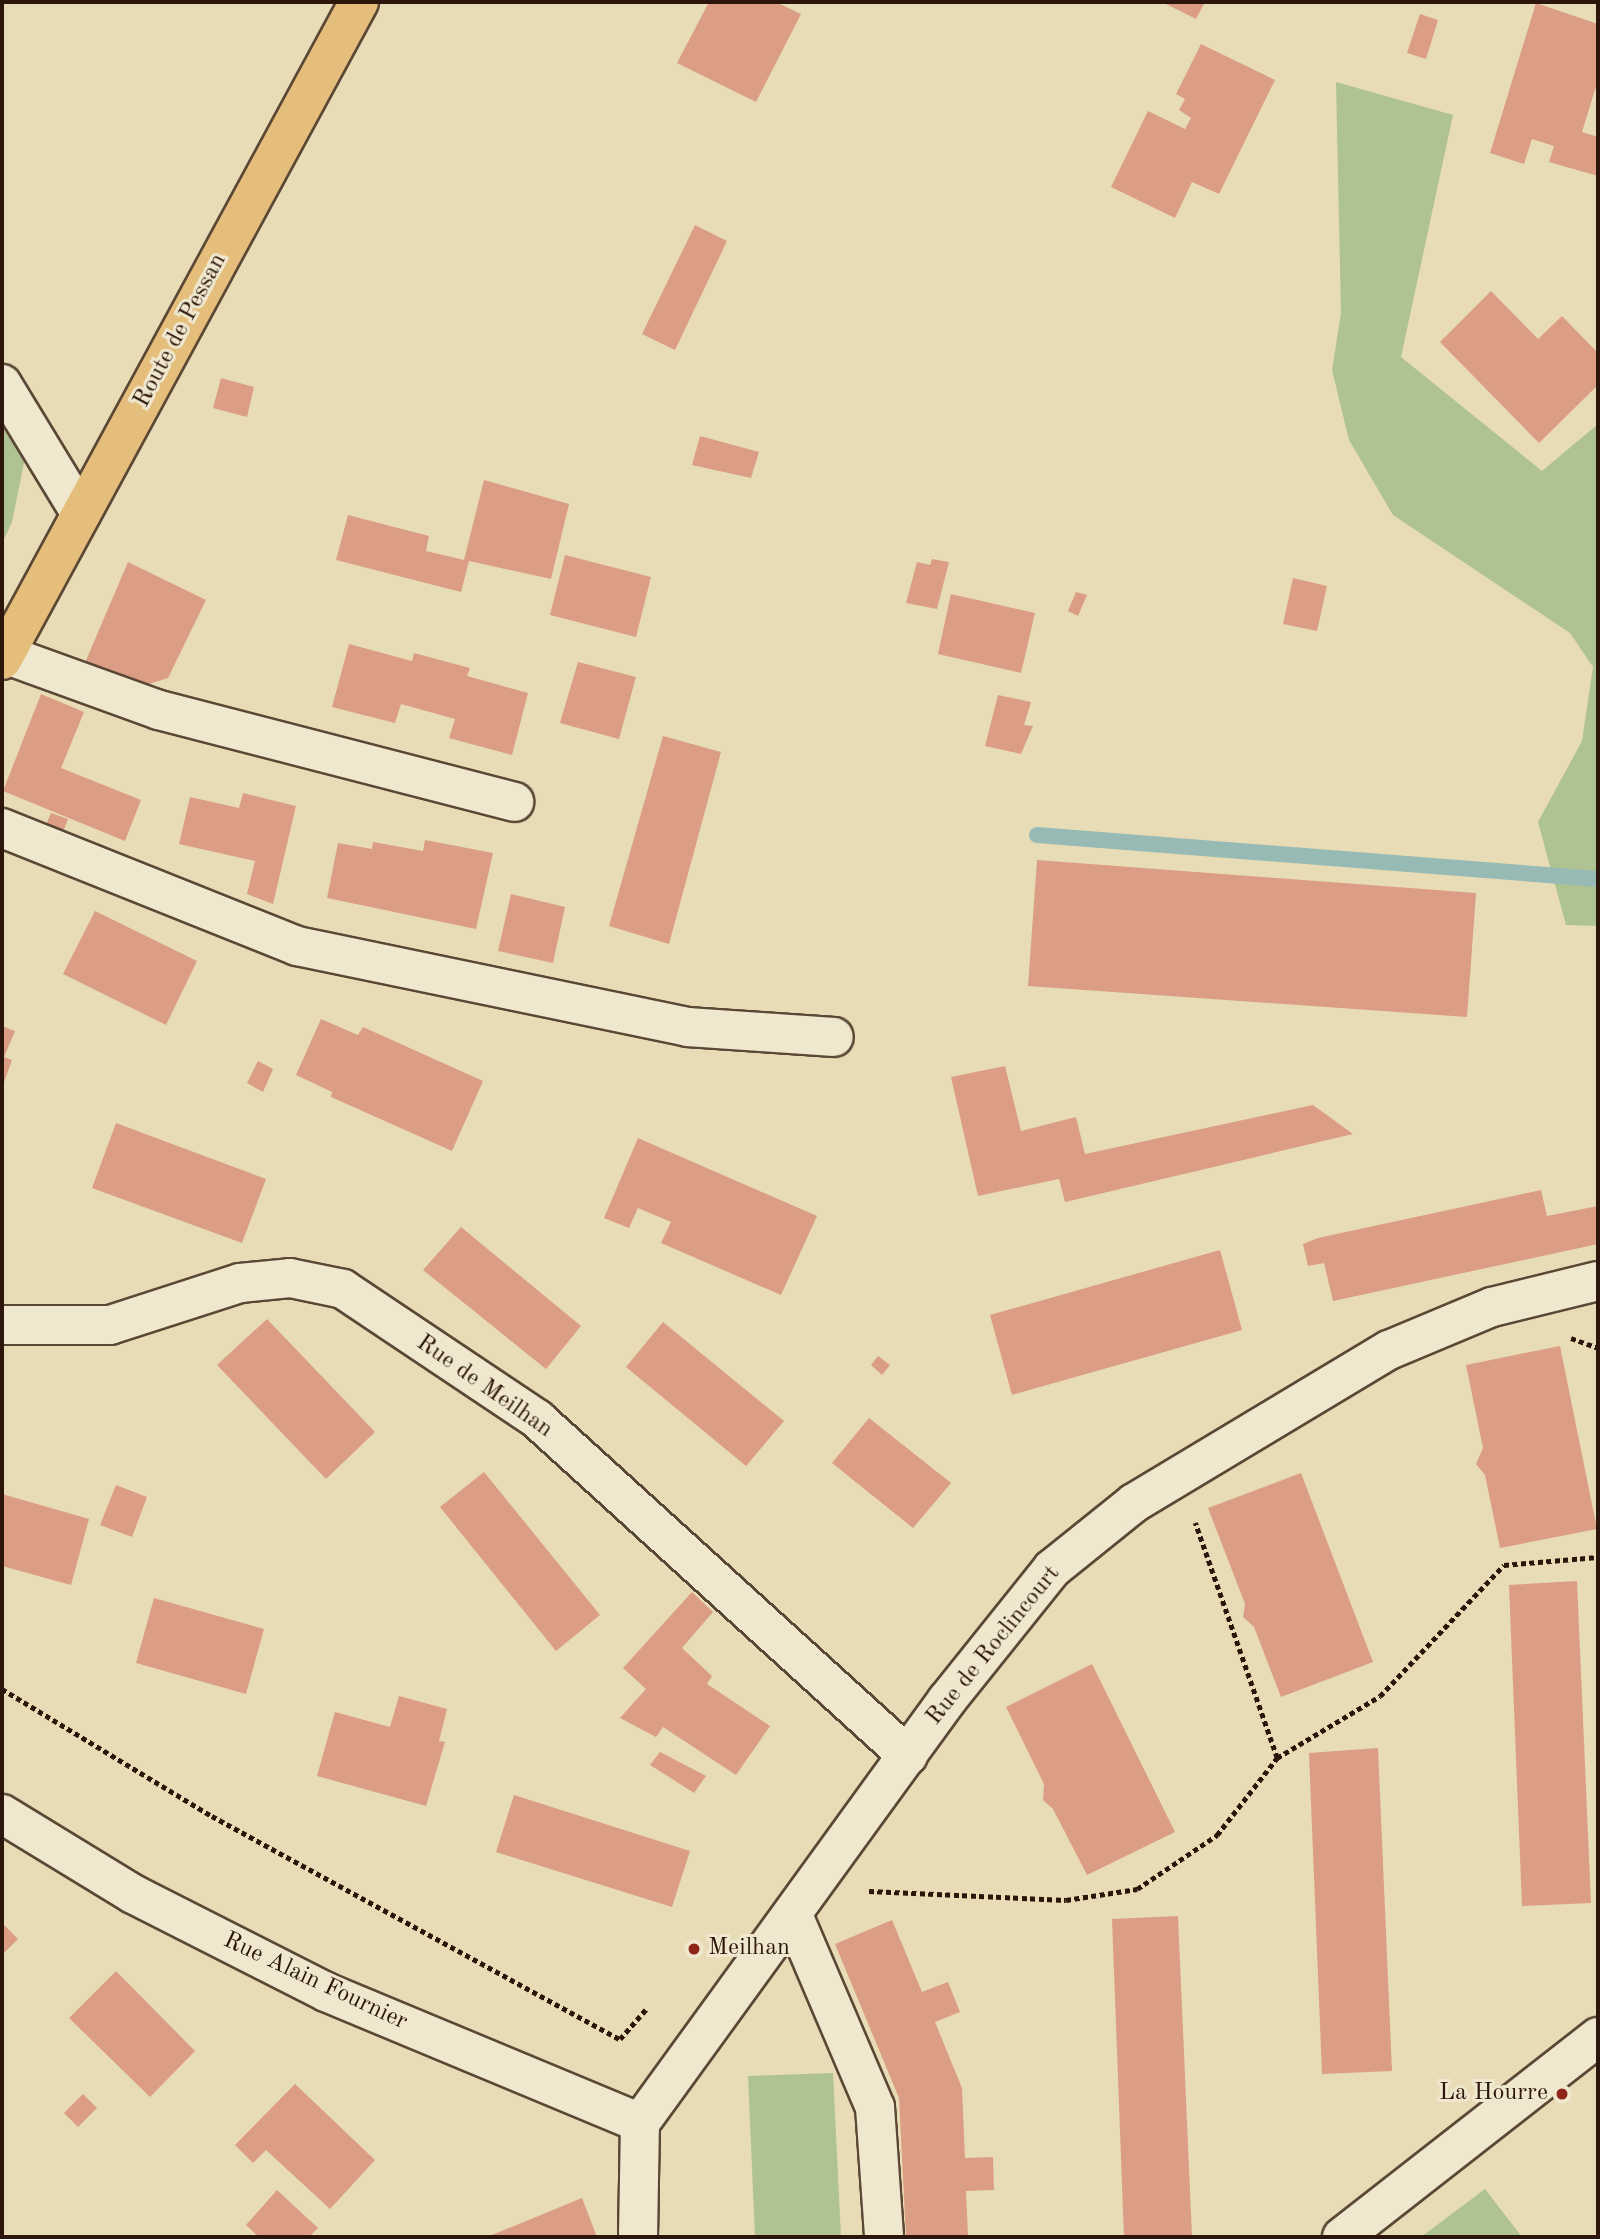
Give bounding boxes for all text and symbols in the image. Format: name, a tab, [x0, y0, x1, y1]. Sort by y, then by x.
street label: Route de Pessan	[128, 249, 234, 413]
street label: Rue de Meilhan	[410, 1329, 558, 1445]
street label: Rue de Roclincourt	[921, 1560, 1067, 1732]
street label: Rue Alain Fournier	[218, 1927, 412, 2037]
place label: Meilhan	[708, 1935, 790, 1963]
marker: Meilhan	[686, 1941, 702, 1957]
place label: La Hourre	[1439, 2080, 1548, 2108]
marker: La Hourre	[1554, 2086, 1570, 2102]

